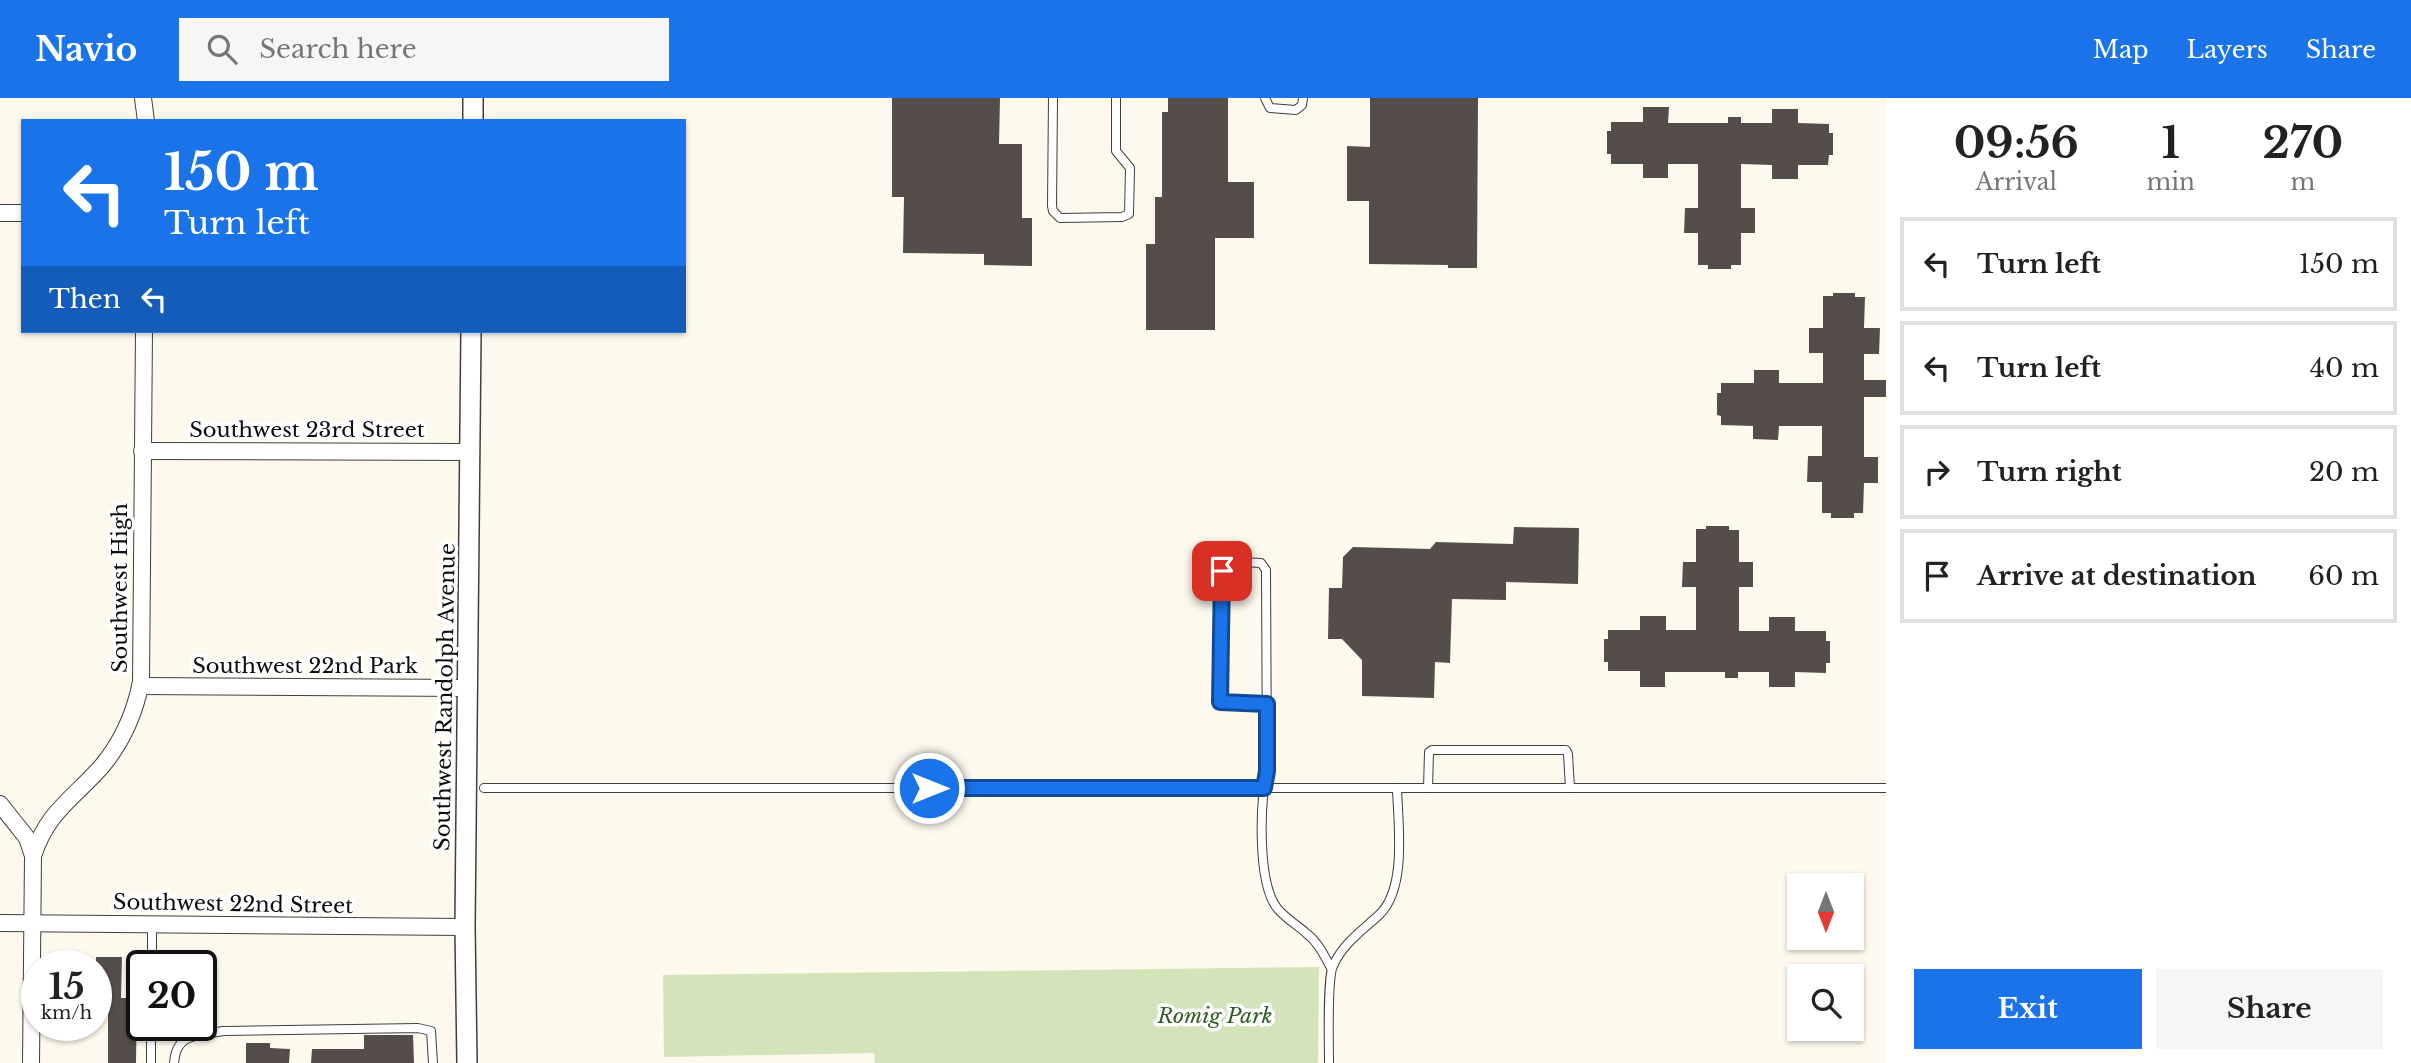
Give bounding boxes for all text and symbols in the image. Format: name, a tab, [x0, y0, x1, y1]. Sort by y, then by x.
search box	[179, 18, 669, 81]
text: Navio	[35, 29, 137, 70]
icon: search	[203, 30, 241, 68]
text: Search here	[259, 33, 417, 65]
text: Map	[2093, 35, 2149, 64]
text: Layers	[2187, 35, 2268, 64]
text: Share	[2306, 35, 2376, 64]
text: 09:56	[1954, 117, 2079, 169]
text: 1	[2162, 117, 2180, 169]
text: 270	[2263, 117, 2343, 169]
text: 150 m	[164, 142, 319, 203]
icon: left	[49, 147, 140, 238]
text: Arrival	[1976, 168, 2057, 196]
text: min	[2147, 168, 2195, 196]
text: m	[2291, 168, 2315, 196]
text: Turn left	[164, 203, 310, 243]
icon: left	[1918, 245, 1956, 283]
text: Turn left	[1977, 248, 2101, 280]
text: 150 m	[2299, 248, 2379, 280]
icon: left	[135, 280, 173, 318]
text: Then	[49, 283, 121, 315]
icon: left	[1918, 349, 1956, 387]
text: Turn left	[1977, 352, 2101, 384]
text: 40 m	[2310, 352, 2379, 384]
street label: Southwest 23rd Street	[189, 417, 425, 443]
icon: right	[1918, 453, 1956, 491]
text: Turn right	[1977, 456, 2122, 488]
text: 20 m	[2309, 456, 2379, 488]
street label: Southwest High	[107, 503, 133, 673]
pin	[1192, 541, 1252, 601]
street label: Southwest Randolph Avenue	[429, 543, 461, 851]
icon: arrive	[1203, 552, 1241, 590]
icon: arrive	[1918, 557, 1956, 595]
text: Arrive at destination	[1977, 560, 2257, 592]
text: 60 m	[2308, 560, 2379, 592]
street label: Southwest 22nd Park	[192, 653, 418, 679]
position arrow	[892, 751, 966, 825]
north arrow	[1787, 873, 1864, 950]
map controls	[1787, 873, 1864, 1041]
street label: Southwest 22nd Street	[113, 889, 353, 919]
speed limit sign: 20	[126, 950, 217, 1041]
button: search	[1787, 964, 1864, 1041]
text: 15	[48, 965, 85, 1008]
button: Exit	[1914, 969, 2142, 1049]
button: Share	[2156, 969, 2383, 1049]
text: km/h	[41, 1002, 92, 1024]
park label: Romig Park	[1157, 1003, 1272, 1029]

